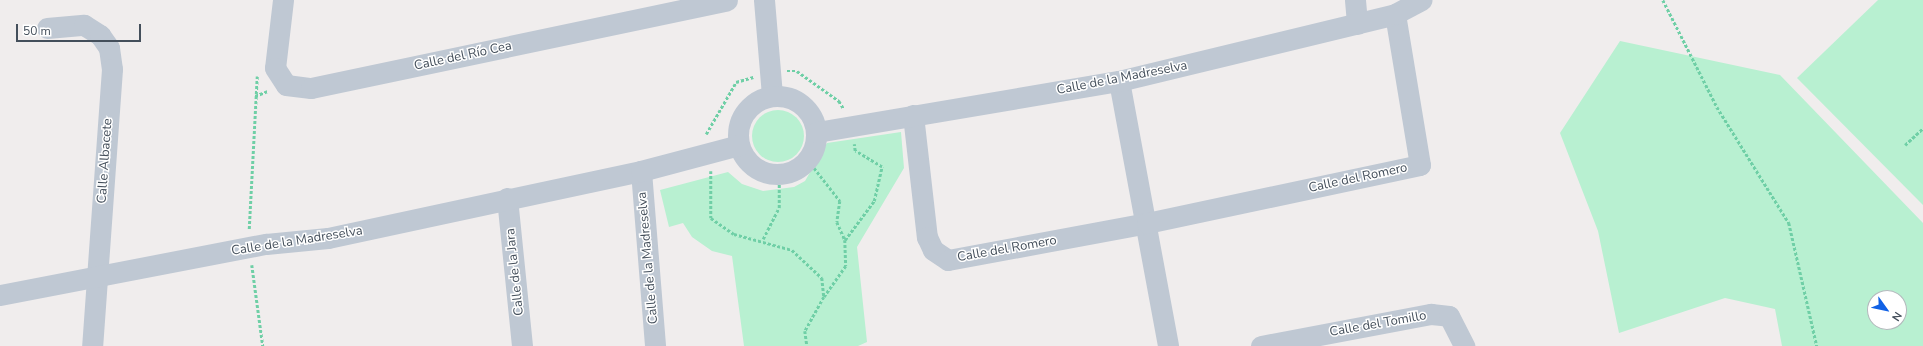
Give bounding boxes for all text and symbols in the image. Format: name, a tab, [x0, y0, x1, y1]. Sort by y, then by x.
scale bar	[18, 16, 143, 42]
text: 50 m	[23, 23, 51, 39]
street label: Calle del Río Cea	[413, 38, 513, 74]
street label: Calle de la Madreselva	[1055, 58, 1189, 98]
street label: Calle Albacete	[94, 118, 116, 204]
street label: Calle del Romero	[1307, 160, 1409, 196]
street label: Calle de la Madreselva	[634, 191, 662, 325]
street label: Calle de la Madreselva	[230, 223, 364, 259]
street label: Calle de la Jara	[503, 228, 527, 316]
street label: Calle del Romero	[956, 233, 1058, 265]
north arrow	[1867, 290, 1907, 330]
street label: Calle del Tomillo	[1328, 308, 1428, 340]
text: N	[1888, 309, 1905, 324]

